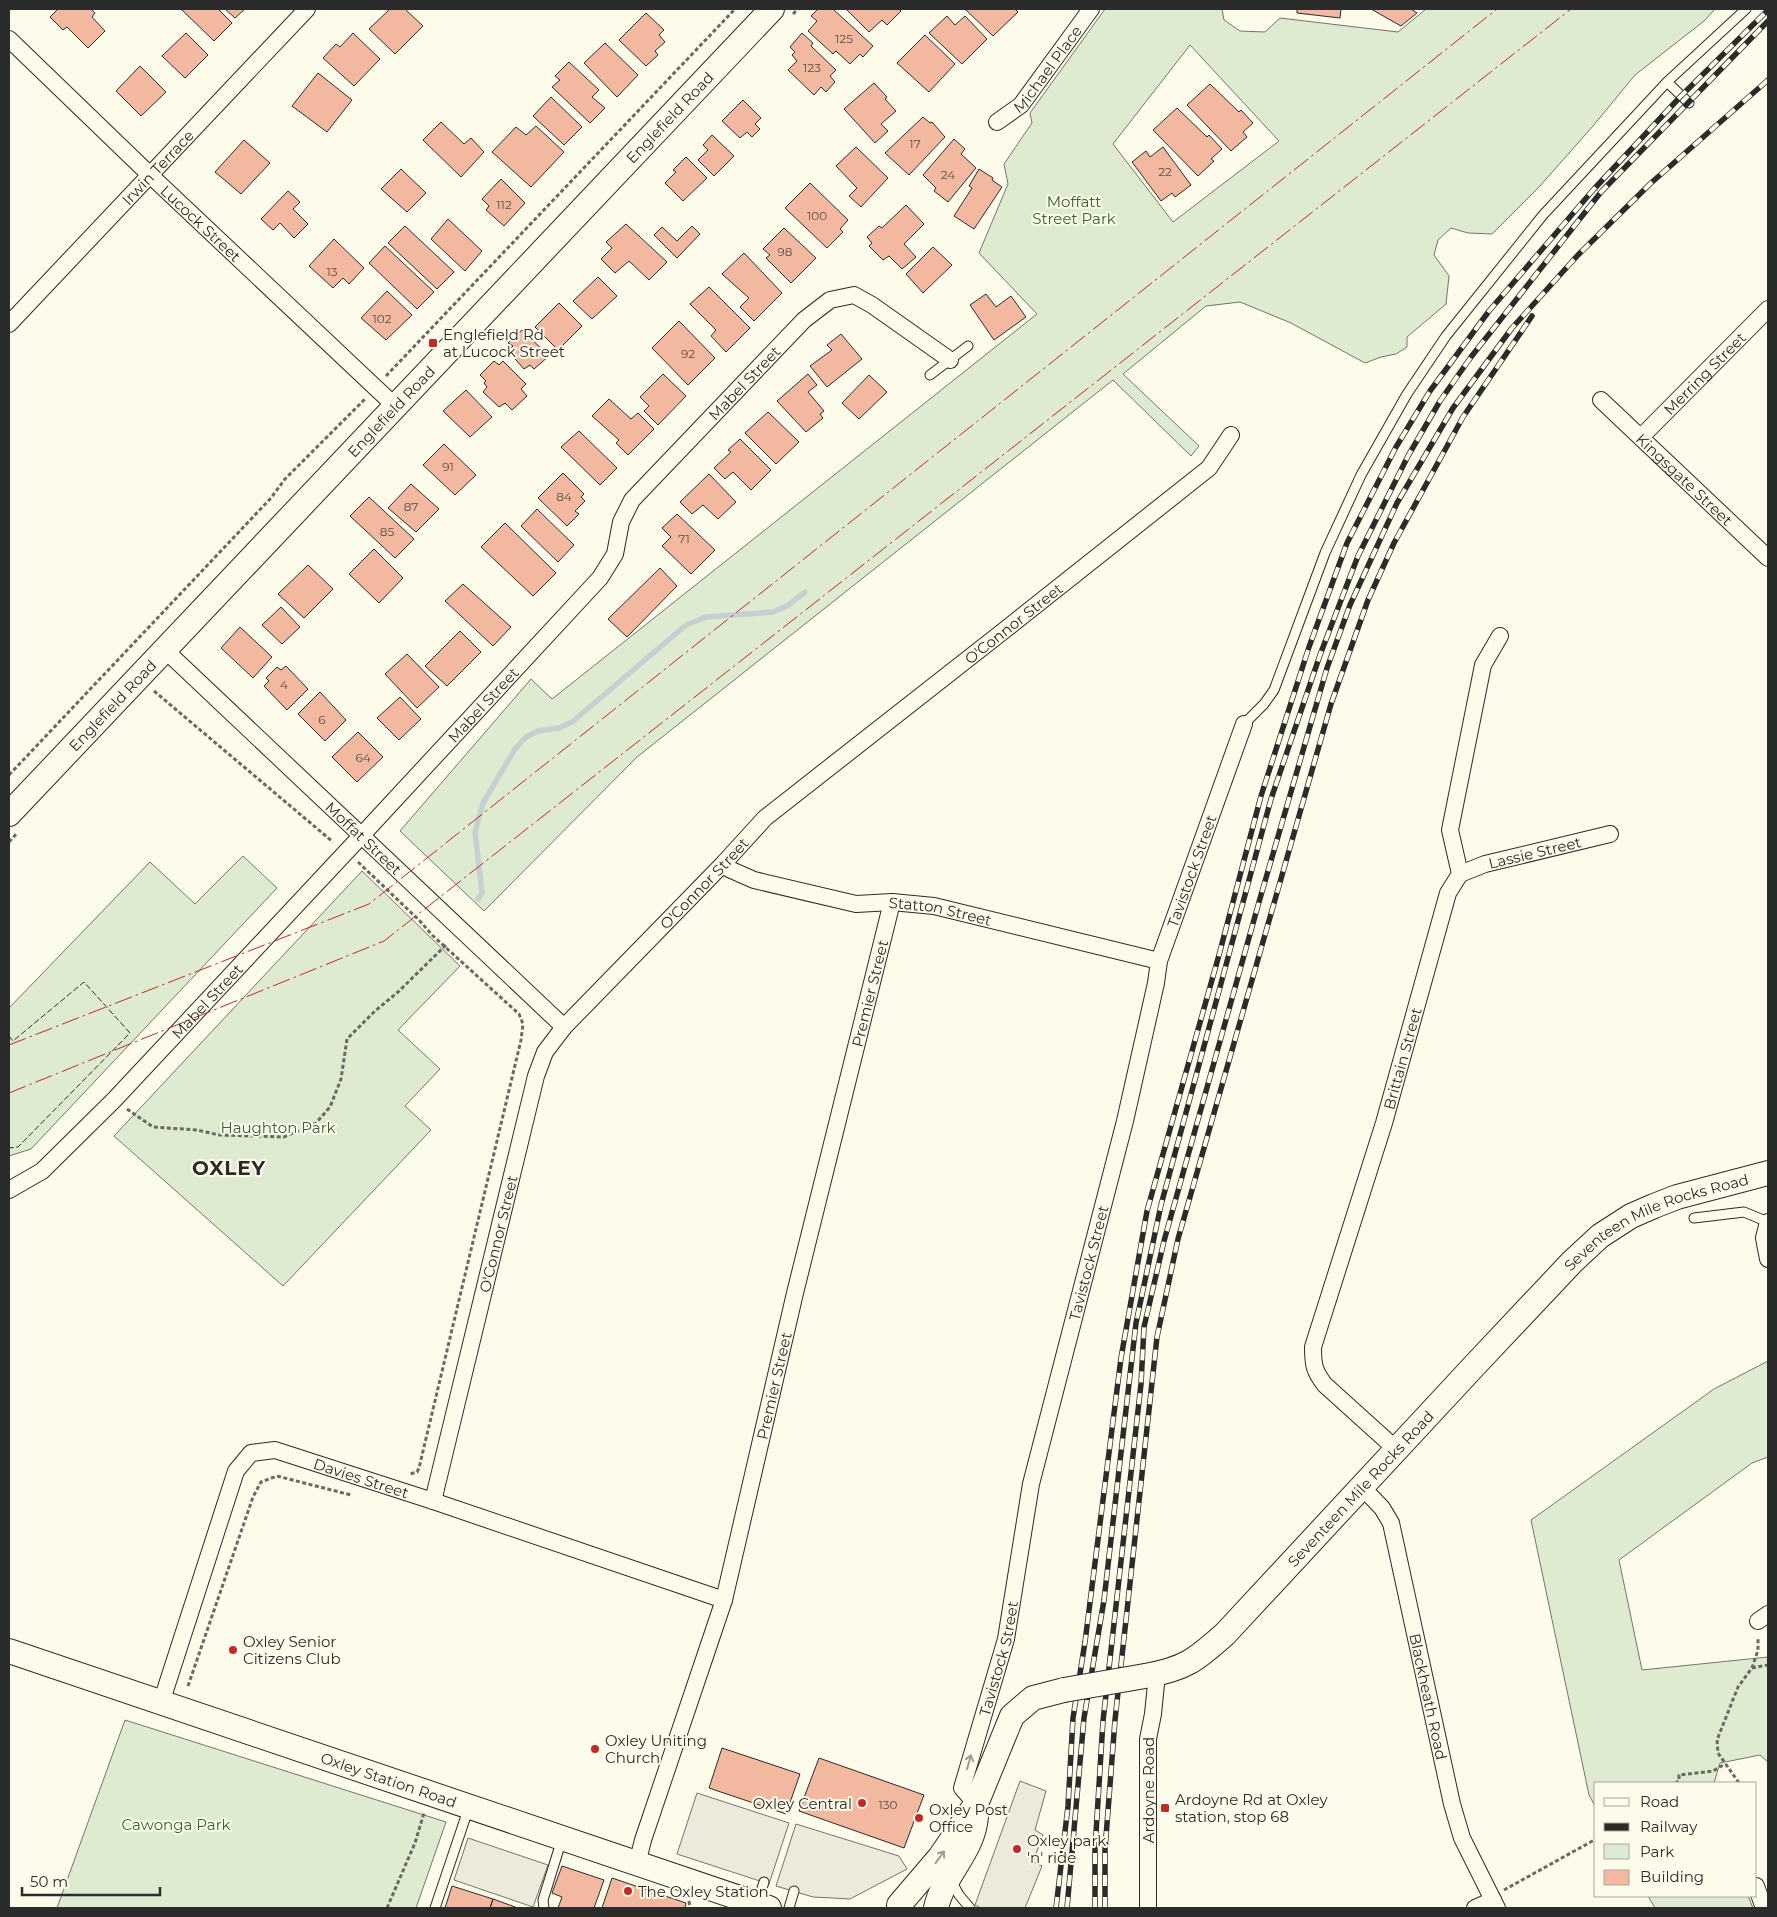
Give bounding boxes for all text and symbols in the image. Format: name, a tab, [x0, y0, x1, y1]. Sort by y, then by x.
street label: Michael Place	[1010, 21, 1086, 117]
house number: 125	[835, 31, 853, 46]
house number: 123	[803, 60, 821, 75]
street label: Englefield Road	[622, 67, 717, 167]
street label: Irwin Terrace	[117, 126, 198, 209]
house number: 17	[909, 136, 921, 151]
house number: 22	[1158, 164, 1172, 179]
house number: 24	[941, 167, 955, 182]
street label: Lucock Street	[157, 181, 245, 265]
park label: Moffatt Street Park	[1032, 192, 1116, 228]
house number: 112	[496, 197, 512, 212]
house number: 100	[807, 208, 827, 223]
house number: 98	[778, 244, 793, 259]
house number: 13	[326, 264, 338, 279]
house number: 102	[372, 311, 392, 326]
place label: Englefield Rd at Lucock Street	[443, 325, 565, 361]
street label: Merring Street	[1659, 328, 1750, 418]
marker: Englefield Rd at Lucock Street	[427, 337, 439, 349]
street label: Mabel Street	[704, 342, 784, 424]
house number: 92	[681, 346, 695, 361]
street label: Englefield Road	[343, 361, 439, 461]
street label: Kingsgate Street	[1632, 429, 1737, 529]
house number: 91	[442, 459, 454, 474]
house number: 84	[556, 489, 572, 504]
house number: 87	[404, 499, 418, 514]
house number: 85	[380, 524, 394, 539]
house number: 71	[678, 531, 690, 546]
street label: O'Connor Street	[960, 578, 1066, 668]
street label: Englefield Road	[64, 655, 160, 755]
street label: Mabel Street	[443, 663, 522, 746]
house number: 4	[280, 677, 288, 692]
house number: 6	[318, 712, 326, 727]
house number: 64	[355, 750, 371, 765]
street label: Moffat Street	[322, 797, 406, 878]
street label: Tavistock Street	[1162, 812, 1220, 930]
street label: Lassie Street	[1486, 832, 1583, 872]
street label: O'Connor Street	[655, 833, 752, 933]
street label: Statton Street	[888, 892, 994, 929]
street label: Premier Street	[847, 938, 892, 1049]
street label: Mabel Street	[167, 959, 246, 1042]
street label: Brittain Street	[1379, 1005, 1425, 1112]
park label: Haughton Park	[220, 1118, 336, 1137]
district label: OXLEY	[192, 1156, 266, 1180]
street label: Seventeen Mile Rocks Road	[1559, 1169, 1751, 1274]
street label: O'Connor Street	[474, 1173, 521, 1294]
street label: Tavistock Street	[1064, 1203, 1112, 1323]
street label: Premier Street	[752, 1330, 795, 1441]
street label: Seventeen Mile Rocks Road	[1283, 1406, 1438, 1570]
street label: Davies Street	[311, 1454, 411, 1502]
street label: Tavistock Street	[974, 1599, 1022, 1718]
place label: Oxley Senior Citizens Club	[243, 1632, 341, 1668]
street label: Blackheath Road	[1406, 1632, 1452, 1761]
marker: Oxley Senior Citizens Club	[227, 1644, 239, 1656]
place label: Oxley Uniting Church	[605, 1731, 707, 1767]
street label: Ardoyne Road	[1139, 1737, 1158, 1843]
marker: Oxley Uniting Church	[589, 1743, 601, 1755]
street label: Oxley Station Road	[318, 1748, 459, 1811]
one-way arrow	[965, 1754, 975, 1770]
legend	[1594, 1782, 1757, 1897]
place label: Ardoyne Rd at Oxley station, stop 68	[1175, 1790, 1328, 1826]
text: Road	[1640, 1792, 1679, 1811]
place label: Oxley Central	[753, 1794, 852, 1813]
marker: Oxley Central	[856, 1797, 868, 1809]
house number: 130	[878, 1797, 898, 1812]
place label: Oxley Post Office	[929, 1800, 1008, 1836]
marker: Ardoyne Rd at Oxley station, stop 68	[1159, 1802, 1171, 1814]
marker: Oxley Post Office	[913, 1812, 925, 1824]
park label: Cawonga Park	[121, 1815, 231, 1834]
text: Railway	[1640, 1817, 1698, 1836]
place label: Oxley park 'n' ride	[1027, 1831, 1106, 1867]
text: Park	[1640, 1842, 1674, 1861]
marker: Oxley park 'n' ride	[1011, 1843, 1023, 1855]
one-way arrow	[935, 1850, 945, 1864]
scale bar	[22, 1864, 160, 1896]
text: Building	[1640, 1867, 1704, 1886]
text: 50 m	[30, 1872, 68, 1891]
place label: The Oxley Station	[638, 1882, 769, 1901]
marker: The Oxley Station	[622, 1885, 634, 1897]

